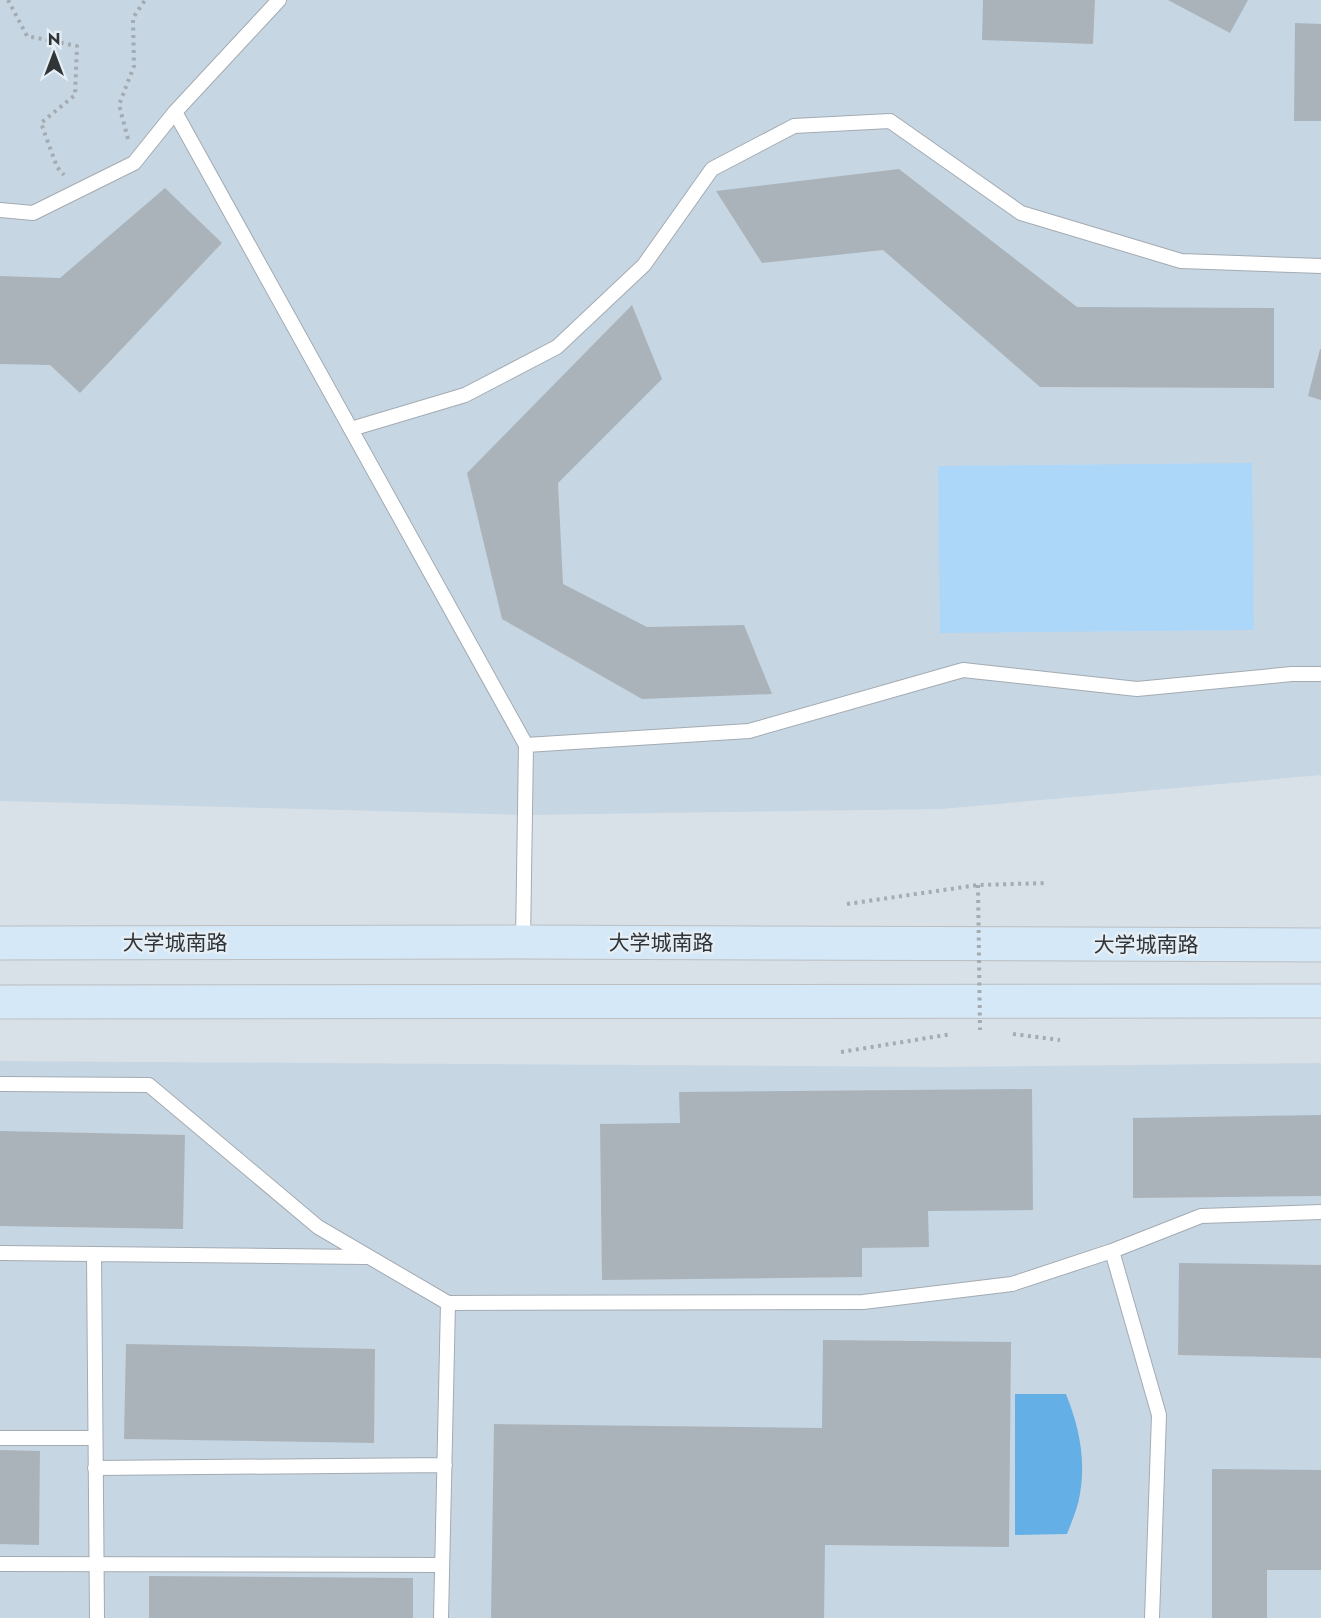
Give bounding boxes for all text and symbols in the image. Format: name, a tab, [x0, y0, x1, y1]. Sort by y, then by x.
north arrow	[24, 24, 84, 84]
text: N	[48, 28, 60, 51]
street label: 大学城南路	[123, 928, 228, 958]
street label: 大学城南路	[609, 928, 714, 958]
street label: 大学城南路	[1094, 930, 1199, 960]

